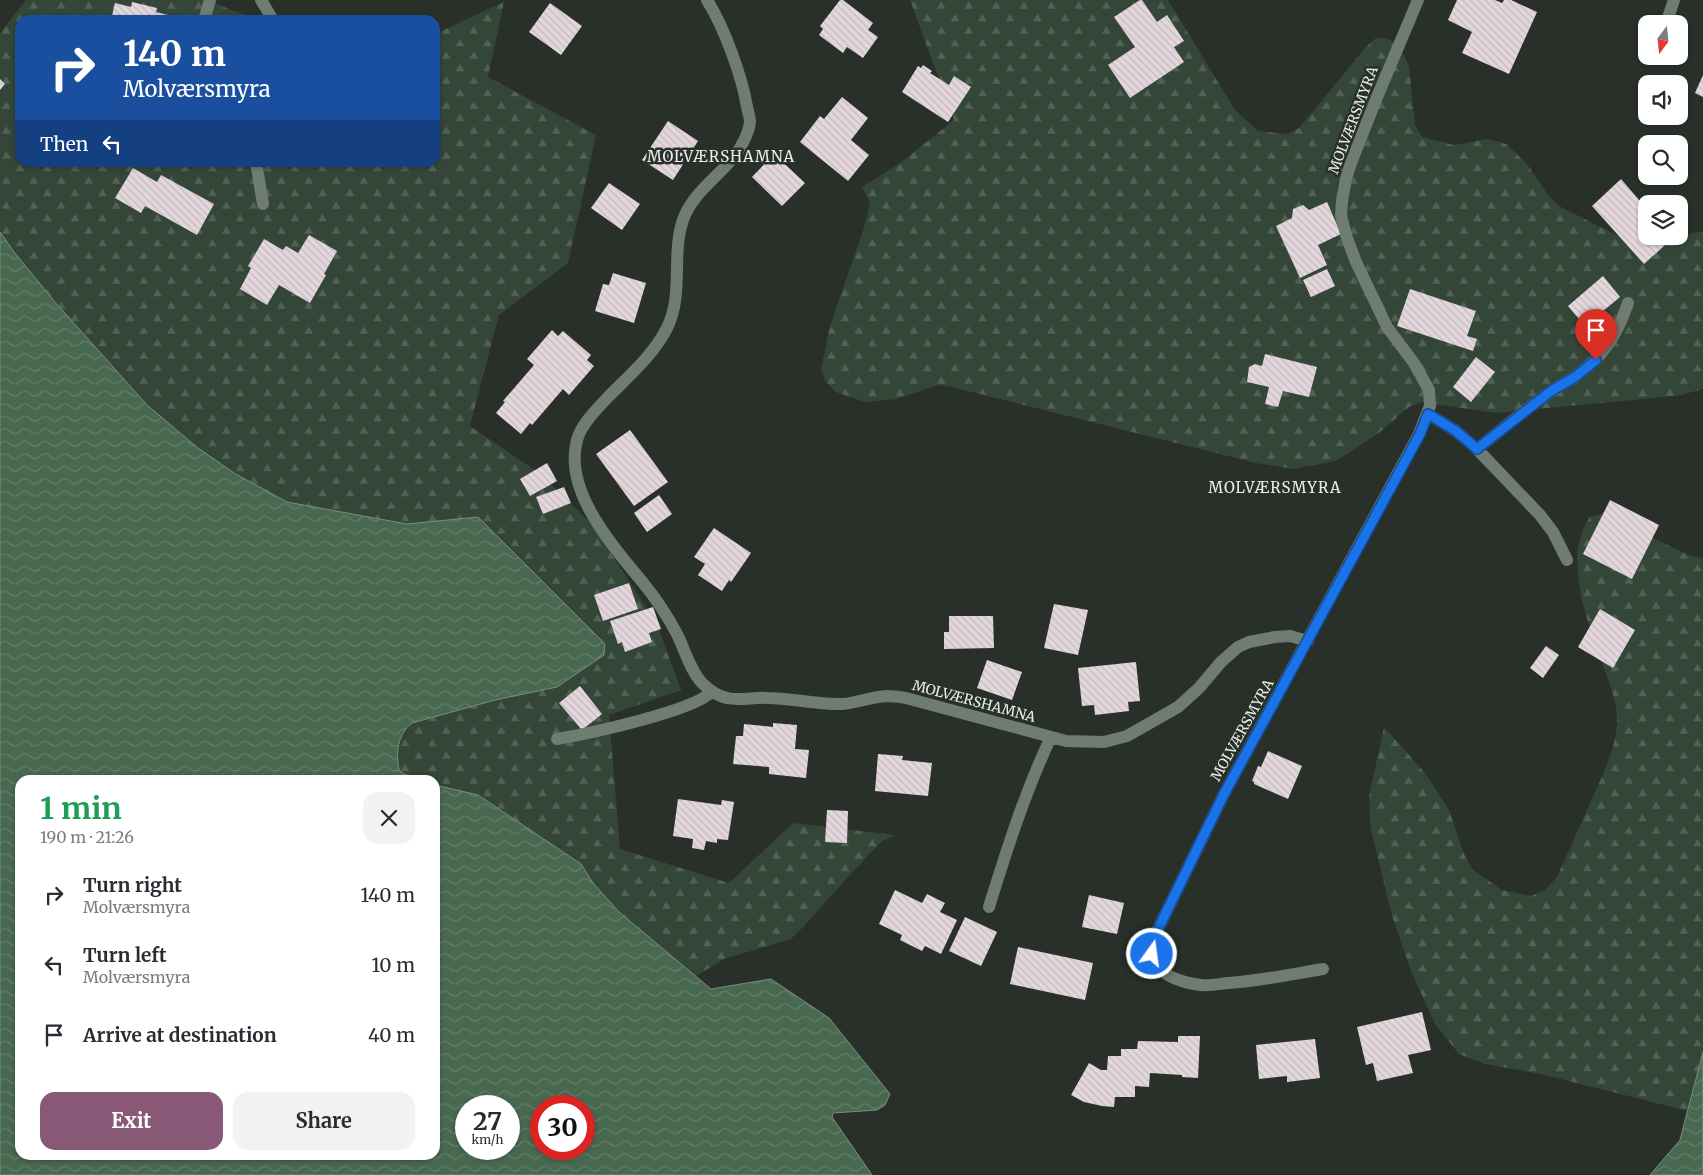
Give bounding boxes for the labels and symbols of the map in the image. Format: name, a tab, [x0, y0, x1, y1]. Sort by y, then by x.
north arrow	[1638, 15, 1688, 65]
street label: MOLVÆRSMYRA	[1324, 63, 1382, 176]
district label: MOLVÆRSHAMNA	[647, 147, 795, 166]
pin	[1575, 309, 1617, 360]
district label: MOLVÆRSMYRA	[1208, 478, 1342, 497]
street label: MOLVÆRSHAMNA	[910, 676, 1038, 726]
street label: MOLVÆRSMYRA	[1206, 676, 1278, 784]
position arrow	[1125, 927, 1177, 979]
speed limit sign: 30	[530, 1095, 595, 1160]

